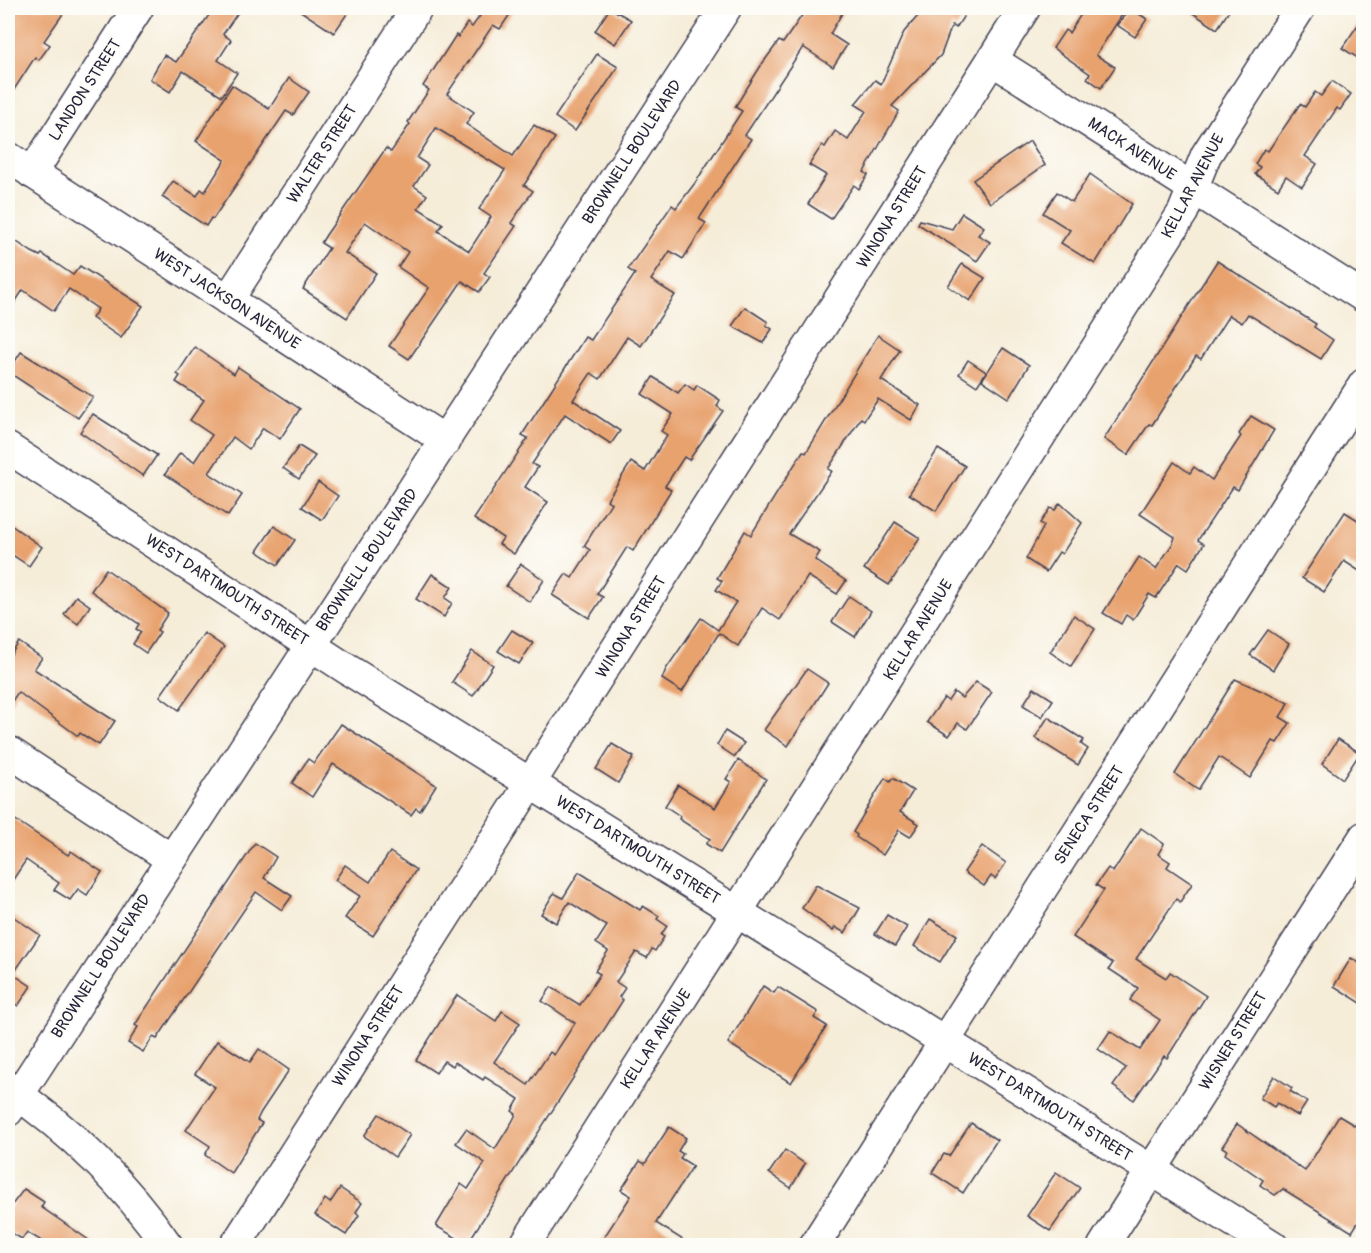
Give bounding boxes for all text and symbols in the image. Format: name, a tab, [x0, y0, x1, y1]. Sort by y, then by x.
street label: LANDON STREET	[45, 35, 126, 145]
street label: BROWNELL BOULEVARD	[578, 76, 686, 228]
street label: WALTER STREET	[283, 101, 361, 207]
street label: MACK AVENUE	[1084, 113, 1180, 185]
street label: KELLAR AVENUE	[1157, 130, 1229, 242]
street label: WINONA STREET	[853, 162, 931, 272]
street label: WEST JACKSON AVENUE	[150, 244, 304, 354]
street label: BROWNELL BOULEVARD	[312, 485, 422, 635]
street label: WEST DARTMOUTH STREET	[142, 530, 312, 650]
street label: WINONA STREET	[592, 572, 670, 682]
street label: KELLAR AVENUE	[879, 576, 957, 684]
street label: SENECA STREET	[1050, 762, 1128, 868]
street label: WEST DARTMOUTH STREET	[552, 791, 724, 909]
street label: BROWNELL BOULEVARD	[47, 890, 155, 1042]
street label: WINONA STREET	[328, 981, 408, 1090]
street label: KELLAR AVENUE	[616, 985, 696, 1093]
street label: WISNER STREET	[1195, 988, 1271, 1094]
street label: WEST DARTMOUTH STREET	[964, 1048, 1136, 1166]

